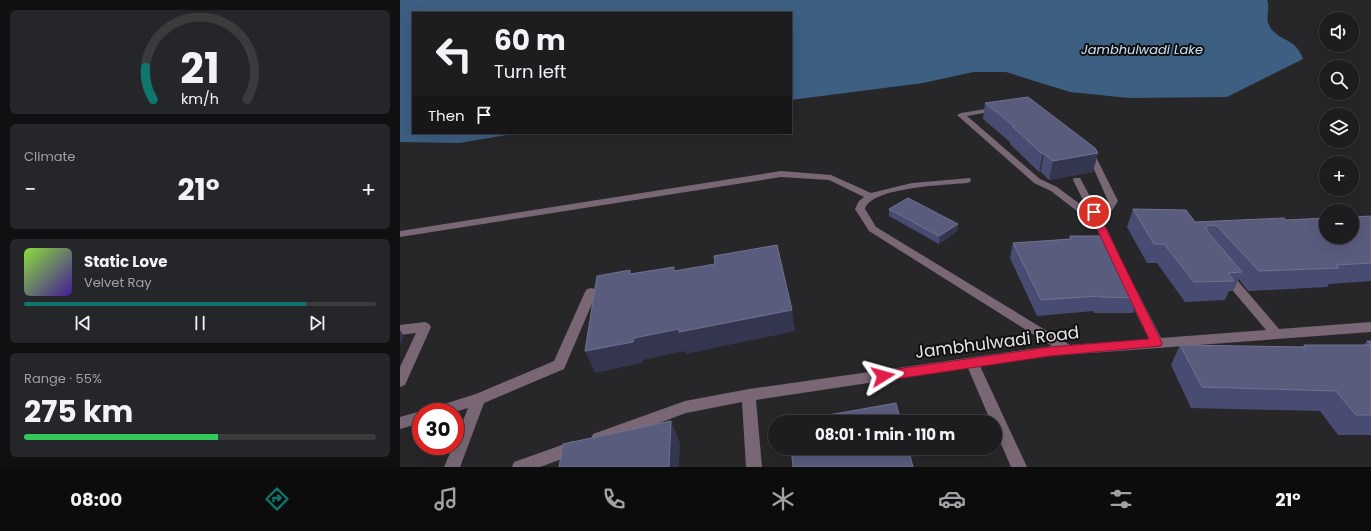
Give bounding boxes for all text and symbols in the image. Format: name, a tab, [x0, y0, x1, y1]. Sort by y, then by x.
map controls	[1319, 12, 1359, 244]
button: sound	[1319, 12, 1359, 52]
text: 60 m	[494, 21, 566, 60]
icon: left	[428, 28, 480, 80]
text: 21	[180, 39, 220, 98]
water label: Jambhulwadi Lake	[1081, 40, 1203, 59]
text: Turn left	[494, 59, 566, 84]
button: search	[1319, 60, 1359, 100]
text: km/h	[181, 89, 219, 109]
icon: arrive	[473, 104, 495, 126]
text: Then	[428, 105, 465, 126]
button: layers	[1319, 108, 1359, 148]
text: Climate	[24, 147, 75, 166]
button: +	[1319, 156, 1359, 196]
text: 21°	[177, 168, 220, 211]
text: −	[24, 174, 36, 205]
text: +	[361, 174, 376, 205]
pin	[1077, 195, 1111, 229]
icon: arrive	[1083, 201, 1105, 223]
button: −	[1319, 204, 1359, 244]
text: Static Love	[84, 251, 168, 272]
text: Velvet Ray	[84, 273, 152, 292]
icon: previous	[72, 312, 94, 334]
icon: pause	[189, 312, 211, 334]
icon: next	[306, 312, 328, 334]
street label: Jambhulwadi Road	[914, 320, 1080, 364]
position arrow	[862, 355, 904, 397]
text: Range · 55%	[24, 369, 102, 388]
text: 275 km	[24, 390, 133, 433]
speed limit sign: 30	[412, 403, 464, 455]
text: 08:01 · 1 min · 110 m	[815, 424, 955, 445]
icon: directions	[263, 485, 291, 513]
icon: music	[432, 485, 460, 513]
icon: phone	[600, 485, 628, 513]
icon: climate	[769, 485, 797, 513]
icon: car	[938, 485, 966, 513]
icon: filters	[1107, 485, 1135, 513]
text: 08:00	[70, 487, 122, 512]
text: 21°	[1275, 487, 1301, 512]

